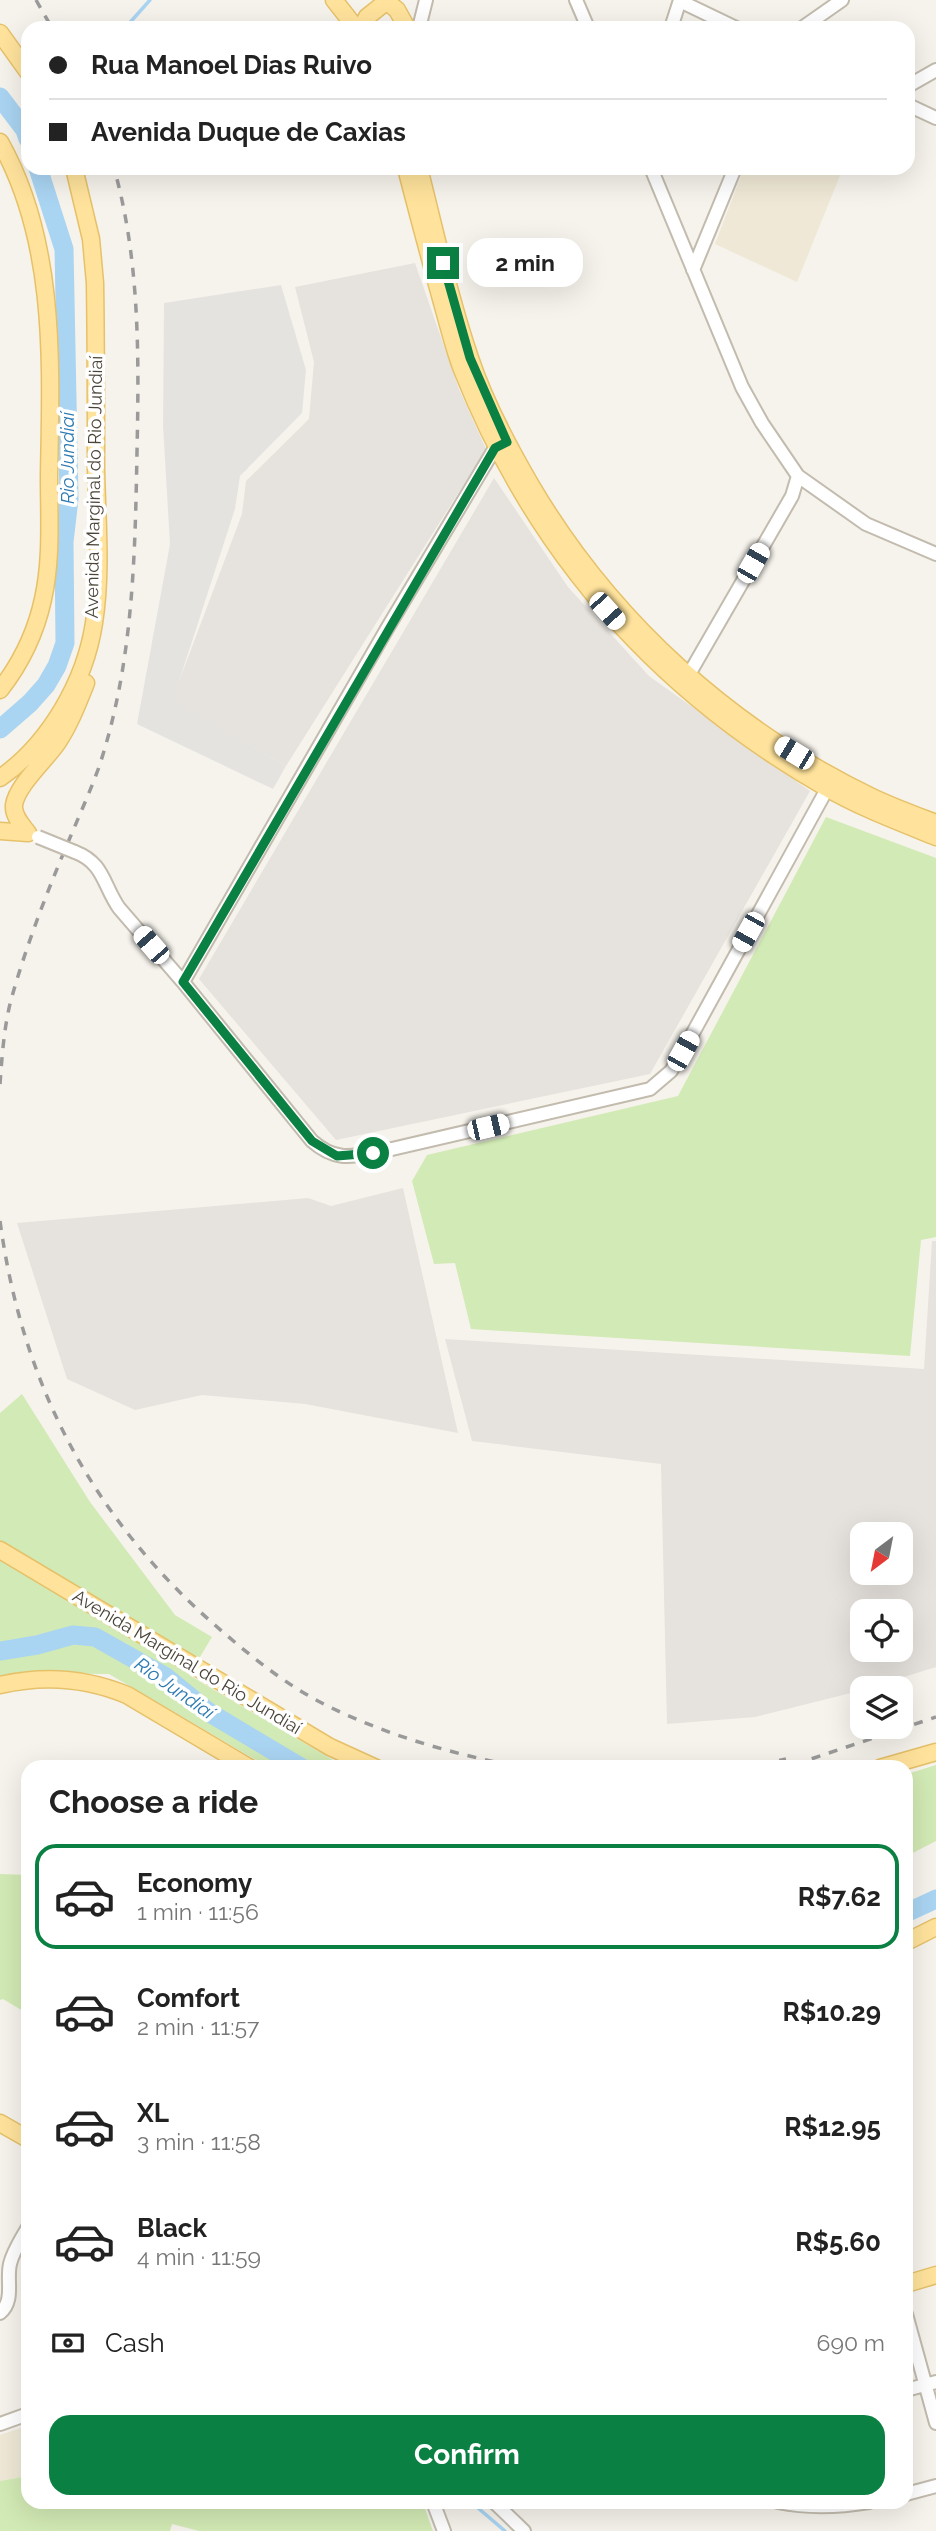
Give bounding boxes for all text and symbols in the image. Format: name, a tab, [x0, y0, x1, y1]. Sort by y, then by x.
text: Rua Manoel Dias Ruivo	[91, 50, 372, 80]
text: Avenida Duque de Caxias	[91, 117, 406, 147]
callout: 2 min	[467, 238, 583, 288]
route end	[427, 247, 459, 279]
text: 2 min	[495, 249, 555, 276]
street label: Avenida Marginal do Rio Jundiaí	[81, 355, 106, 619]
water label: Rio Jundiaí	[56, 410, 78, 504]
car	[734, 540, 773, 586]
car	[586, 588, 629, 634]
car	[771, 733, 818, 773]
car	[729, 909, 768, 955]
car	[130, 922, 173, 968]
car	[664, 1028, 703, 1074]
car	[466, 1112, 511, 1142]
route start	[357, 1137, 389, 1169]
north arrow	[850, 1522, 914, 1586]
map controls	[850, 1522, 913, 1739]
street label: Avenida Marginal do Rio Jundiaí	[68, 1585, 306, 1739]
button: locate	[850, 1599, 913, 1662]
water label: Rio Jundiaí	[131, 1652, 219, 1724]
button: layers	[850, 1676, 913, 1739]
text: Choose a ride	[49, 1783, 258, 1820]
icon: car	[53, 1865, 116, 1928]
text: Economy	[137, 1868, 252, 1898]
text: R$7.62	[798, 1882, 881, 1912]
text: 1 min · 11:56	[137, 1898, 259, 1925]
icon: car	[53, 1980, 116, 2043]
text: Comfort	[137, 1983, 240, 2013]
text: R$10.29	[783, 1997, 881, 2027]
text: 2 min · 11:57	[137, 2013, 259, 2040]
icon: car	[53, 2095, 116, 2158]
text: XL	[137, 2098, 169, 2128]
text: R$12.95	[784, 2112, 881, 2142]
text: 3 min · 11:58	[137, 2128, 261, 2155]
icon: car	[53, 2210, 116, 2273]
text: Black	[137, 2213, 207, 2243]
text: R$5.60	[795, 2227, 881, 2257]
text: 4 min · 11:59	[137, 2243, 261, 2270]
icon: cash	[49, 2324, 87, 2362]
text: Cash	[105, 2328, 165, 2358]
text: 690 m	[817, 2329, 885, 2356]
button: Confirm	[49, 2415, 885, 2495]

